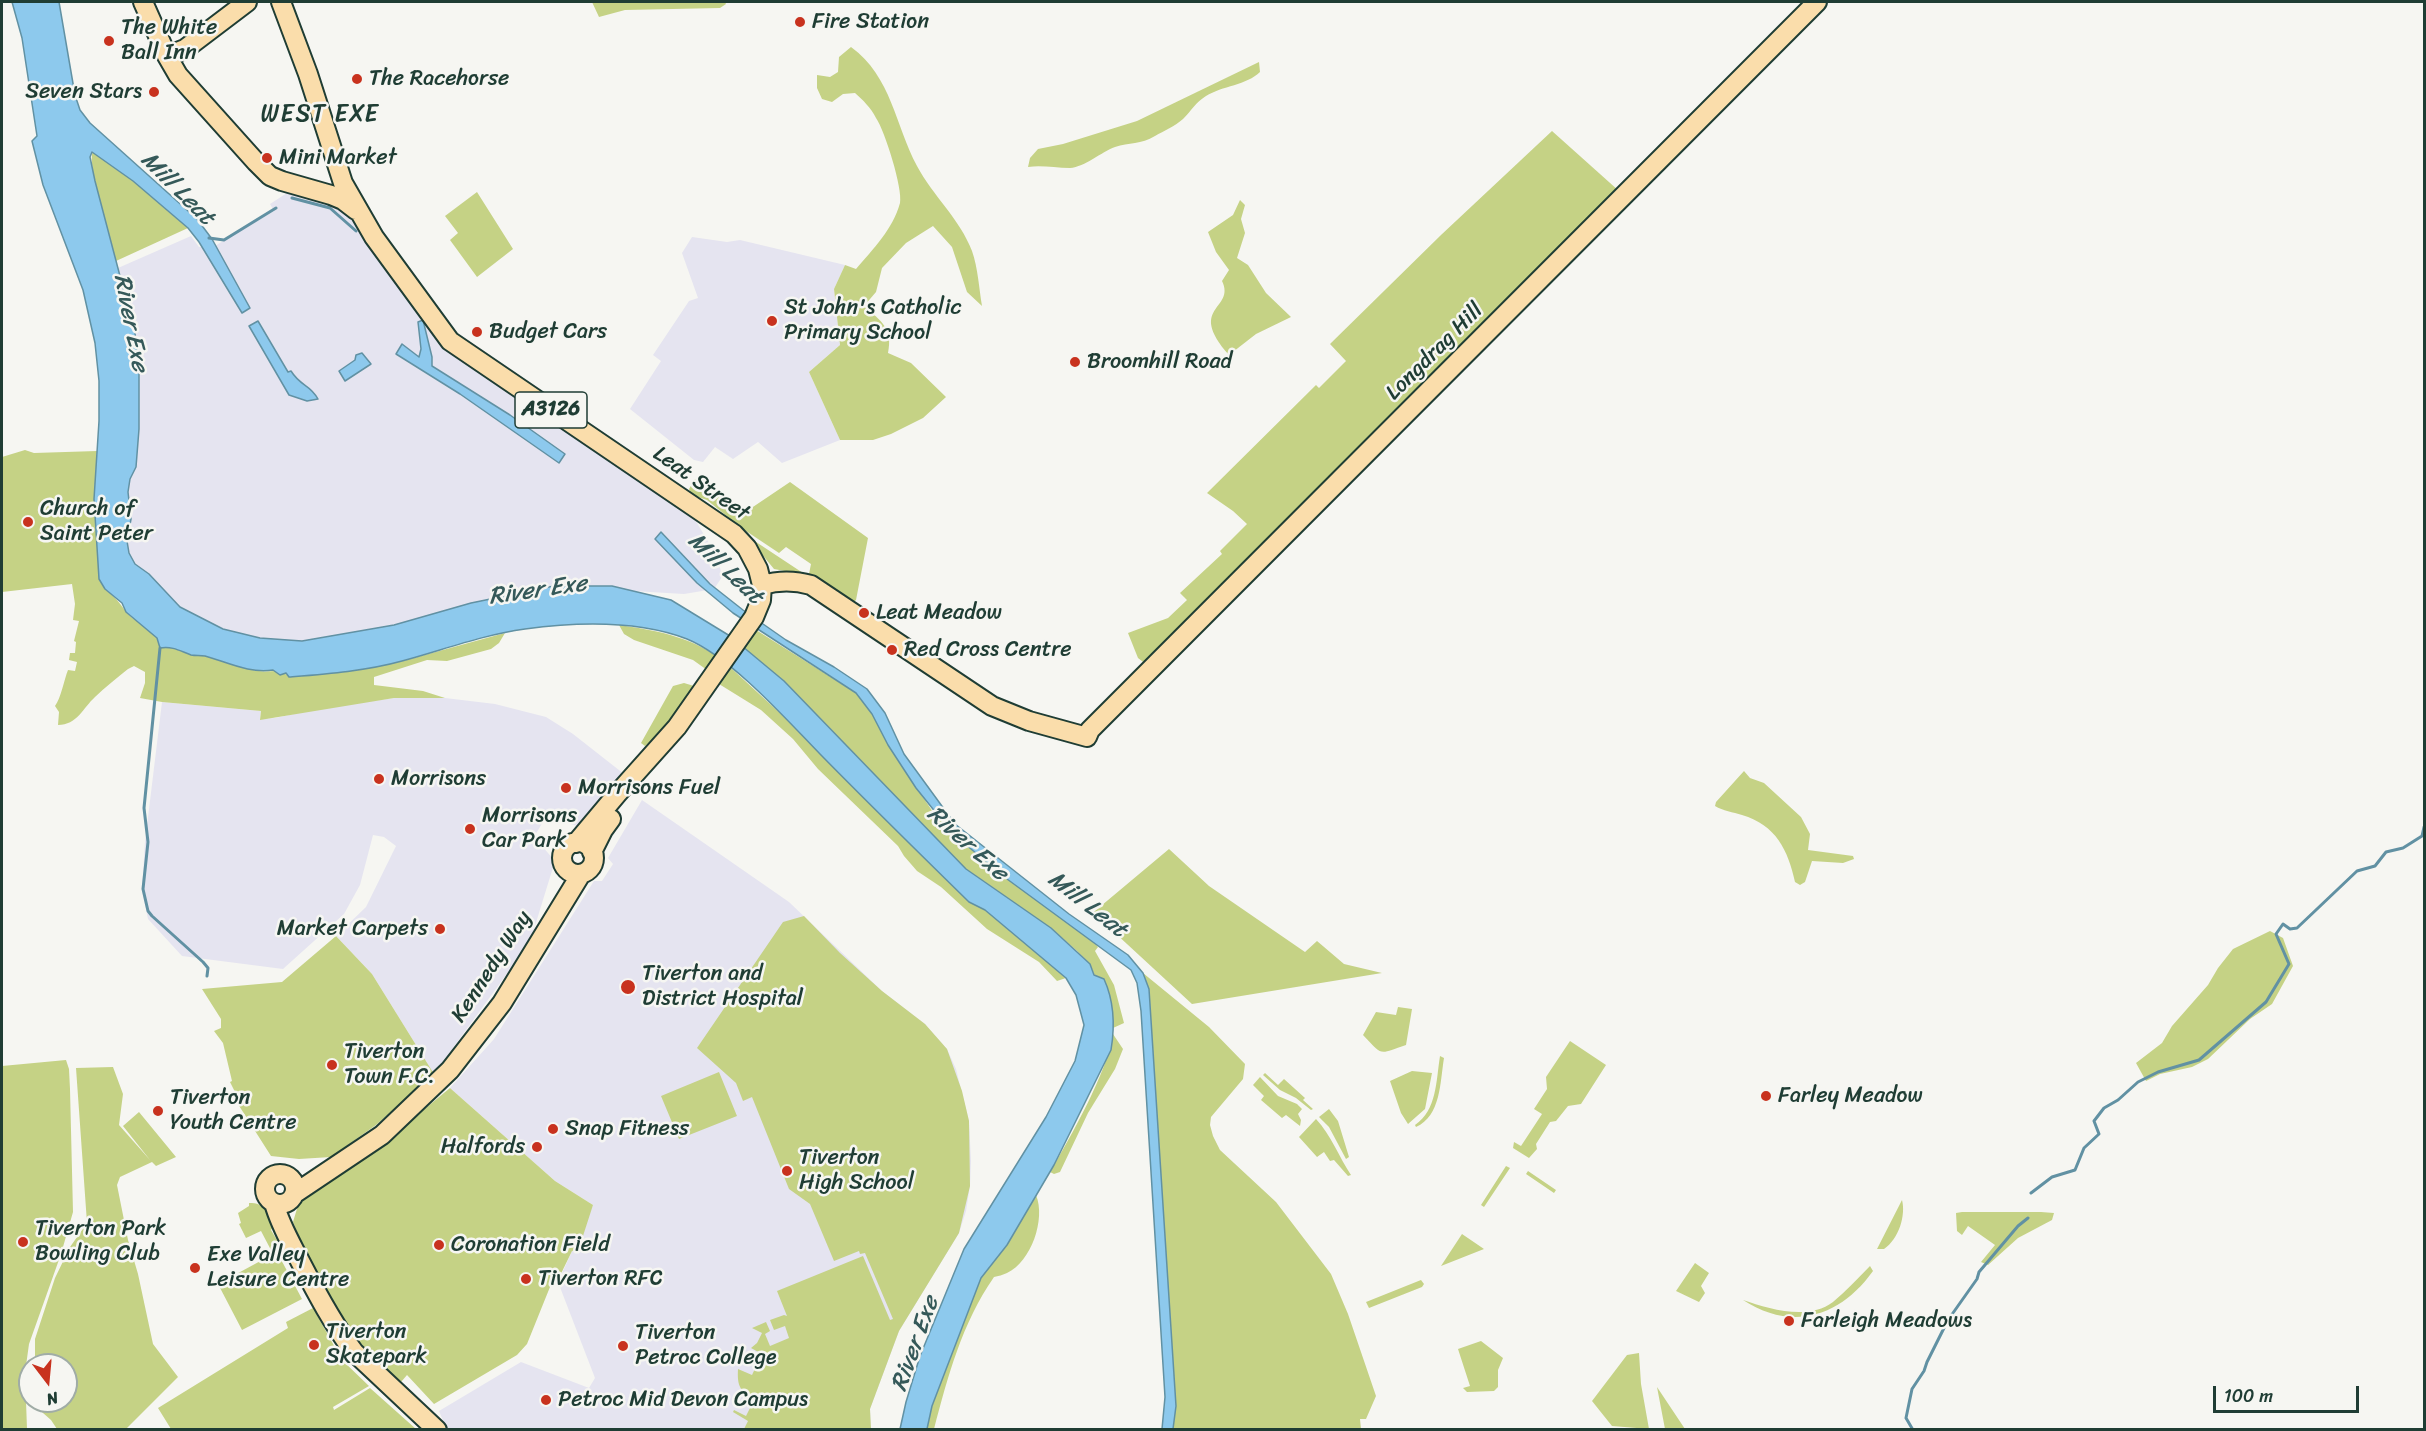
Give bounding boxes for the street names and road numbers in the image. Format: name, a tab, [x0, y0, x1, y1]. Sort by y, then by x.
street label: Longdrag Hill	[1381, 298, 1489, 406]
road number: A3126	[515, 392, 587, 428]
street label: Leat Street	[648, 441, 754, 527]
street label: Kennedy Way	[446, 906, 538, 1028]

